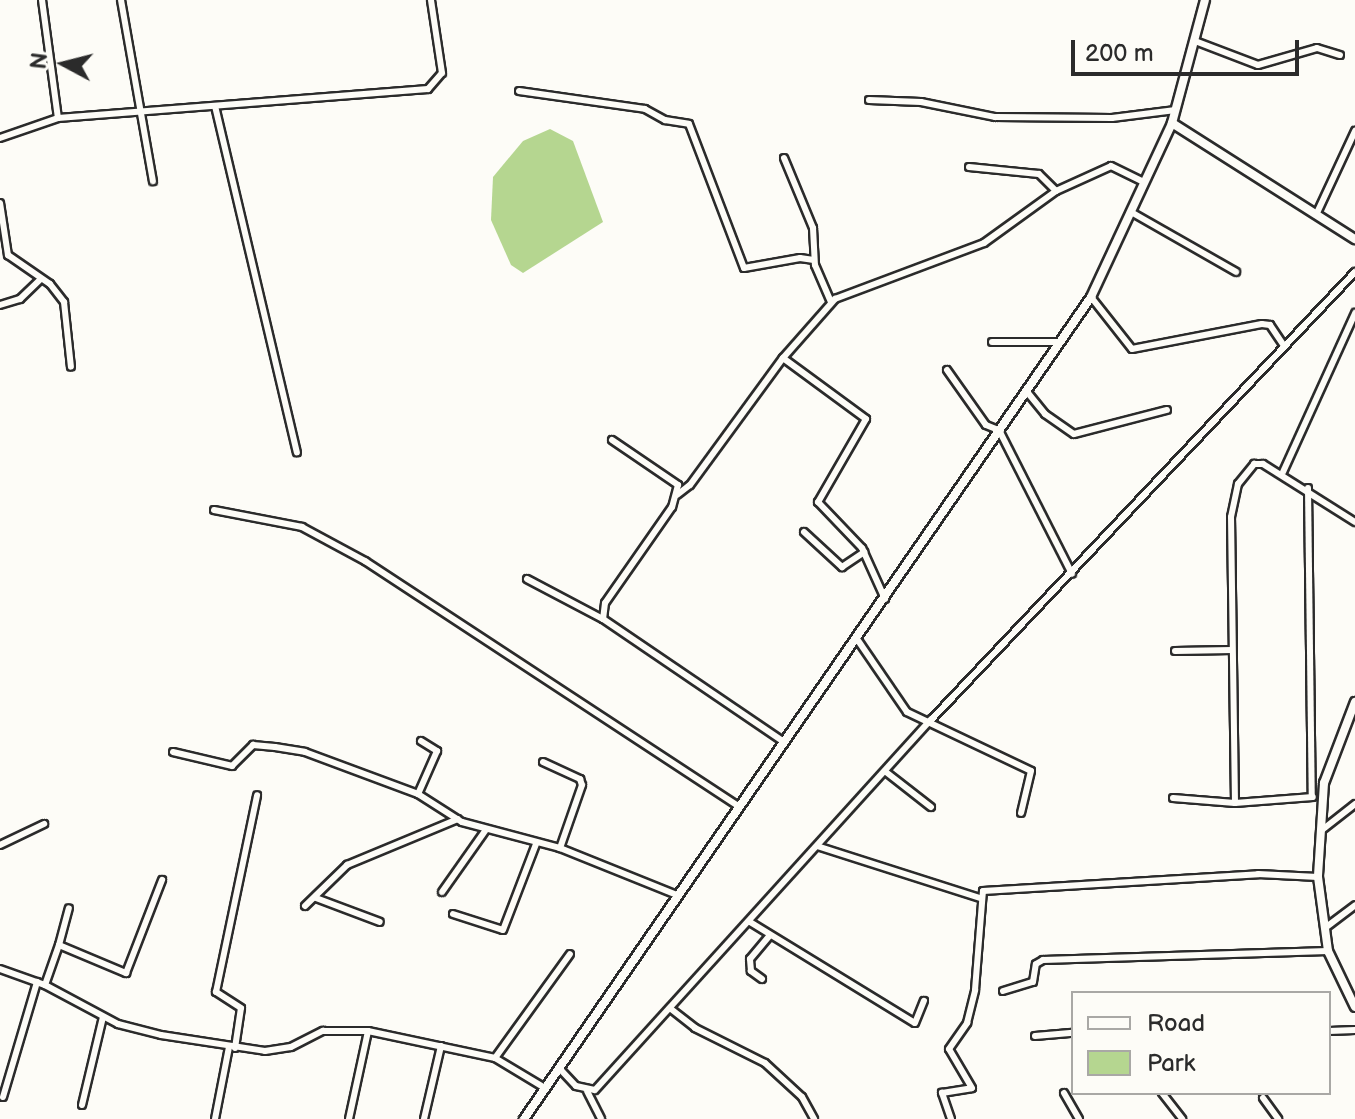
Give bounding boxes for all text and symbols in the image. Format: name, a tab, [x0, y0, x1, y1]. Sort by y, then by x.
north arrow	[24, 24, 104, 104]
scale bar	[1075, 24, 1303, 74]
text: 200 m	[1085, 39, 1154, 68]
text: N	[25, 51, 54, 71]
legend	[1071, 991, 1331, 1095]
text: Road	[1147, 1009, 1205, 1038]
text: Park	[1147, 1049, 1195, 1078]

